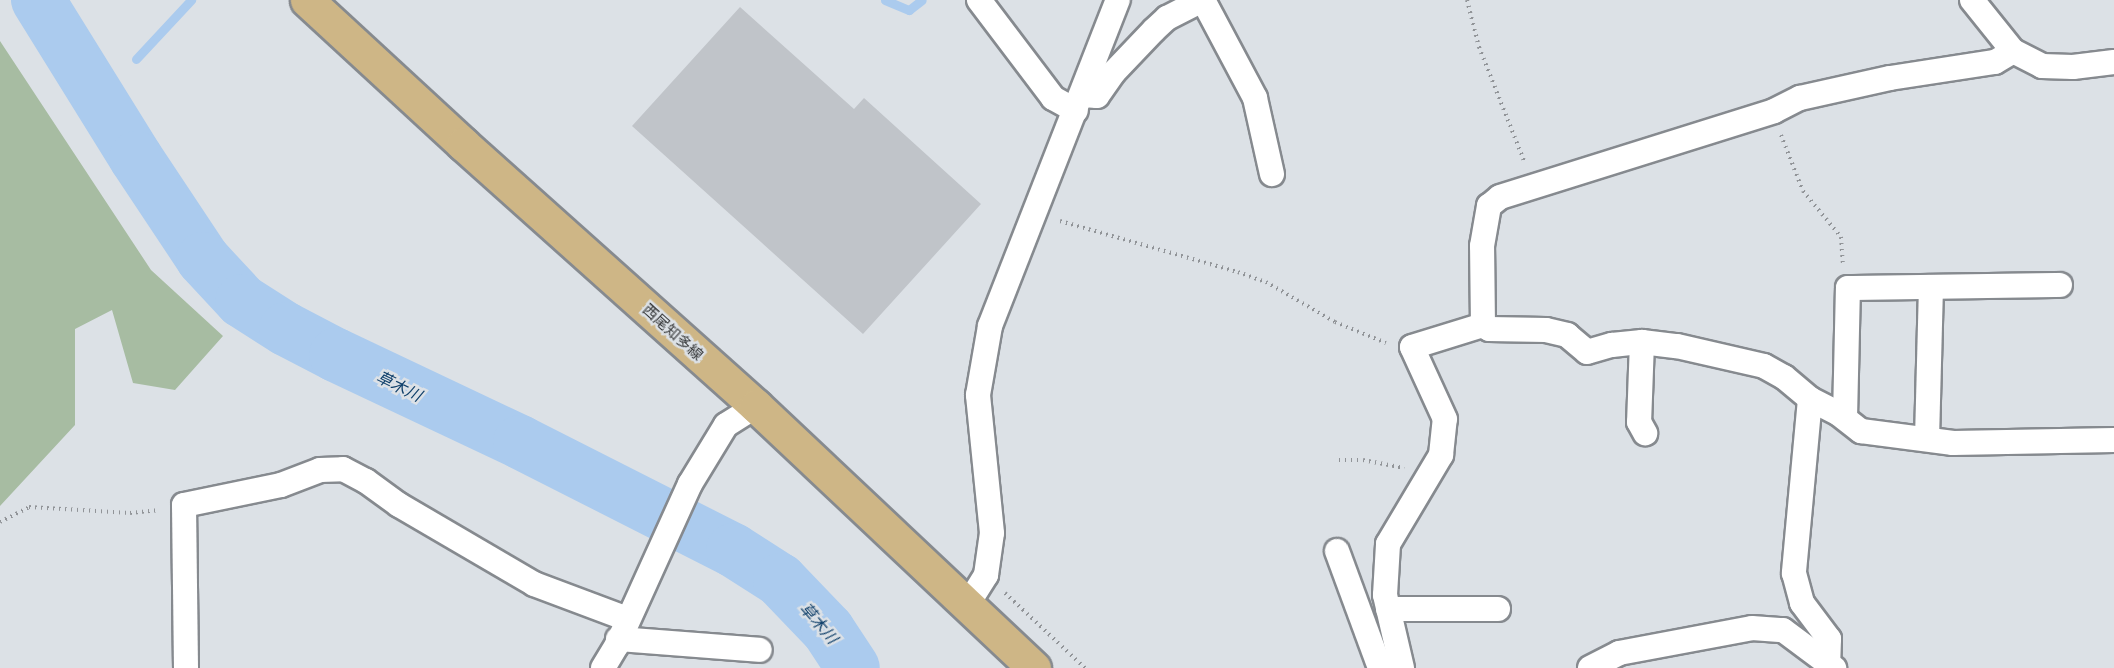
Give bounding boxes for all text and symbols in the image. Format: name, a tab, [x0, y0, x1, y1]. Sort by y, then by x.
street label: 西尾知多線	[639, 300, 707, 364]
water label: 草木川	[373, 367, 425, 405]
water label: 草木川	[796, 599, 842, 647]

